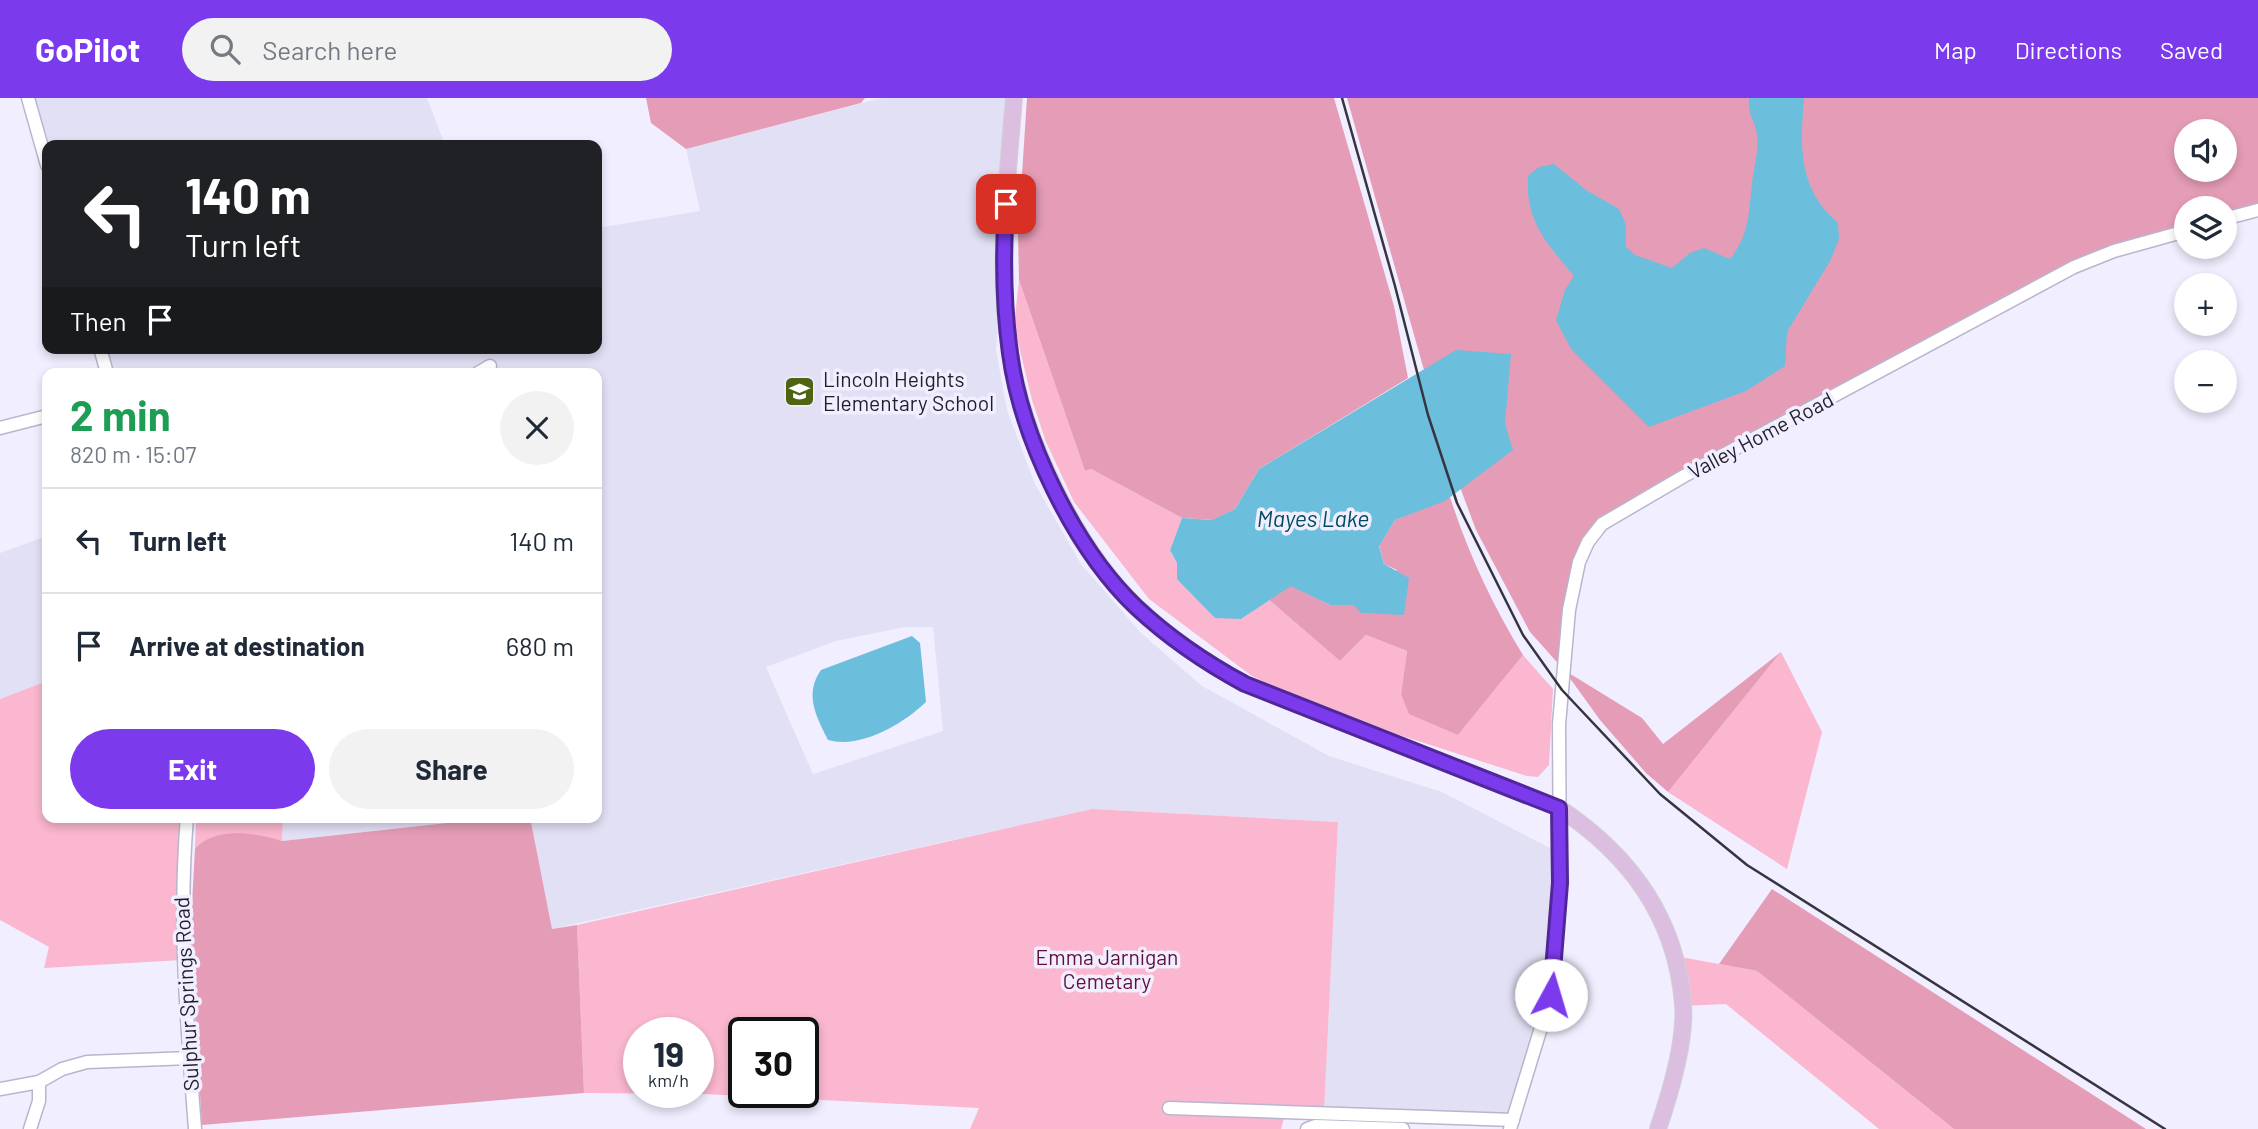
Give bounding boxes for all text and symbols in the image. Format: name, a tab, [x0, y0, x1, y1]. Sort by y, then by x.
search box	[182, 18, 672, 81]
text: GoPilot	[35, 29, 140, 69]
icon: search	[206, 30, 244, 68]
text: Search here	[262, 34, 397, 65]
text: Map	[1934, 35, 1977, 64]
text: Directions	[2015, 35, 2122, 64]
text: Saved	[2160, 35, 2223, 64]
map controls	[2174, 119, 2237, 413]
button: sound	[2174, 119, 2237, 182]
text: 140 m	[185, 165, 311, 224]
icon: left	[70, 168, 161, 259]
pin	[976, 174, 1036, 234]
icon: arrive	[987, 185, 1025, 223]
button: layers	[2174, 196, 2237, 259]
text: Turn left	[185, 225, 302, 263]
button: +	[2174, 273, 2237, 336]
icon: arrive	[141, 301, 179, 339]
text: Then	[70, 305, 127, 336]
button: −	[2174, 350, 2237, 413]
place label: Lincoln Heights Elementary School	[823, 366, 994, 415]
school or university icon: Lincoln Heights Elementary School	[783, 375, 817, 409]
street label: Valley Home Road	[1683, 386, 1837, 483]
text: 2 min	[70, 389, 171, 439]
button: close	[500, 391, 574, 465]
text: 820 m · 15:07	[70, 440, 197, 468]
water label: Mayes Lake	[1257, 504, 1369, 532]
icon: left	[70, 522, 108, 560]
text: Turn left	[129, 525, 227, 556]
text: 140 m	[509, 525, 574, 556]
icon: arrive	[70, 627, 108, 665]
text: Arrive at destination	[129, 630, 365, 661]
text: 680 m	[506, 630, 574, 661]
button: Exit	[70, 729, 315, 809]
button: Share	[329, 729, 574, 809]
street label: Sulphur Springs Road	[168, 896, 203, 1092]
park label: Emma Jarnigan Cemetary	[1036, 944, 1178, 993]
position arrow	[1514, 958, 1588, 1032]
speed limit sign: 30	[728, 1017, 819, 1108]
text: 19	[653, 1032, 684, 1074]
text: km/h	[648, 1069, 689, 1091]

